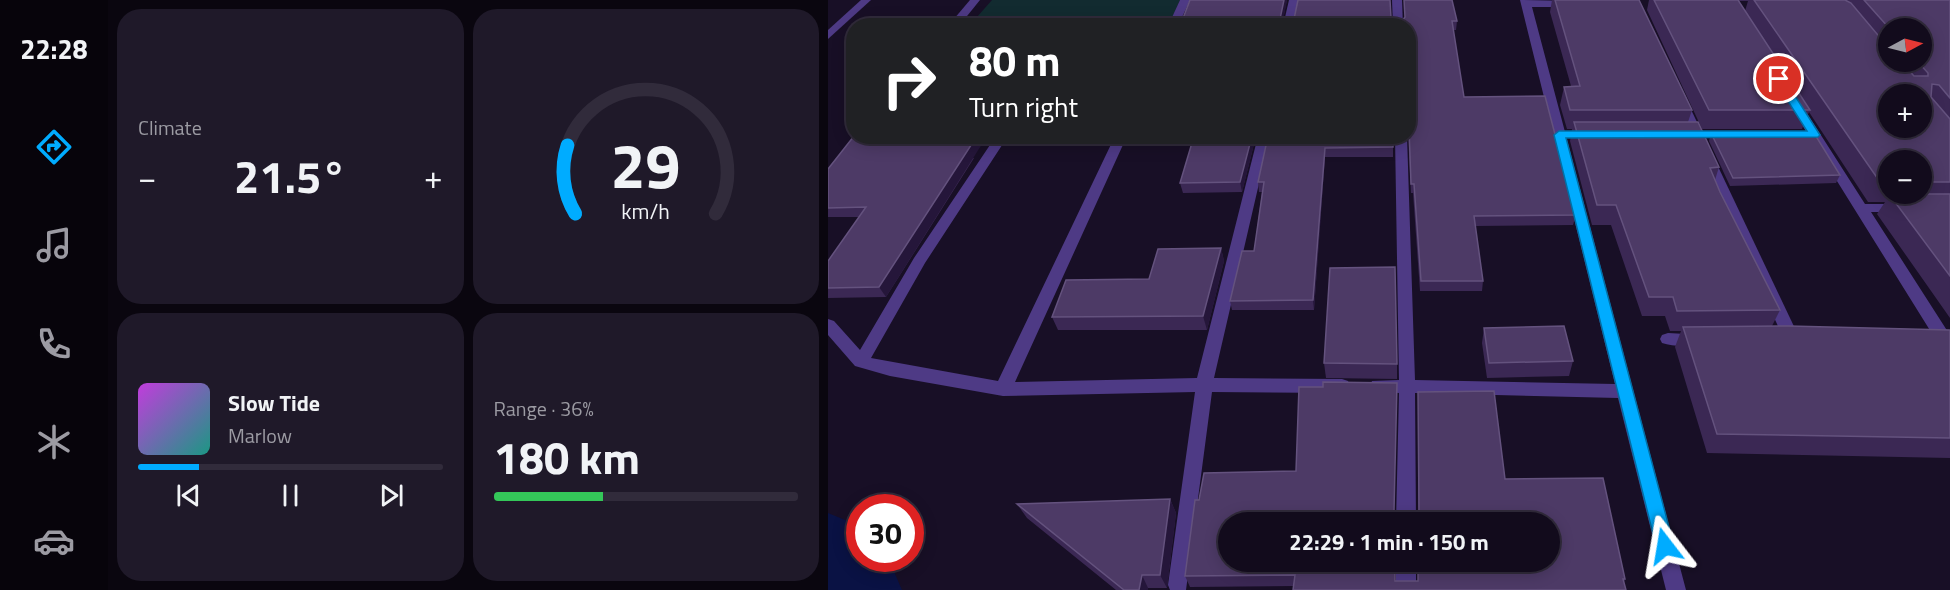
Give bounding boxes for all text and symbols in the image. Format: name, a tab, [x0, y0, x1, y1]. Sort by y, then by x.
north arrow	[1878, 18, 1932, 72]
map controls	[1878, 18, 1932, 204]
text: 22:28	[20, 28, 88, 69]
text: 80 m	[969, 28, 1061, 92]
icon: right	[870, 42, 948, 120]
pin	[1753, 53, 1804, 104]
icon: arrive	[1762, 62, 1795, 95]
button: +	[1878, 84, 1932, 138]
text: Turn right	[969, 86, 1078, 127]
text: Climate	[138, 112, 202, 143]
text: 29	[611, 117, 681, 212]
icon: directions	[33, 126, 75, 168]
text: 21.5°	[234, 142, 346, 210]
button: −	[1878, 150, 1932, 204]
text: −	[138, 152, 156, 202]
text: +	[424, 152, 442, 202]
text: km/h	[621, 195, 670, 227]
icon: music	[33, 224, 75, 266]
icon: phone	[33, 323, 75, 365]
text: Slow Tide	[228, 386, 320, 420]
text: Range · 36%	[494, 393, 594, 424]
text: Marlow	[228, 420, 292, 451]
icon: climate	[33, 421, 75, 463]
text: 180 km	[494, 423, 640, 491]
icon: previous	[172, 479, 205, 512]
icon: pause	[274, 479, 307, 512]
icon: next	[375, 479, 408, 512]
speed limit sign: 30	[846, 494, 924, 572]
position arrow	[1633, 514, 1697, 578]
icon: car	[33, 520, 75, 562]
text: 22:29 · 1 min · 150 m	[1289, 525, 1489, 559]

